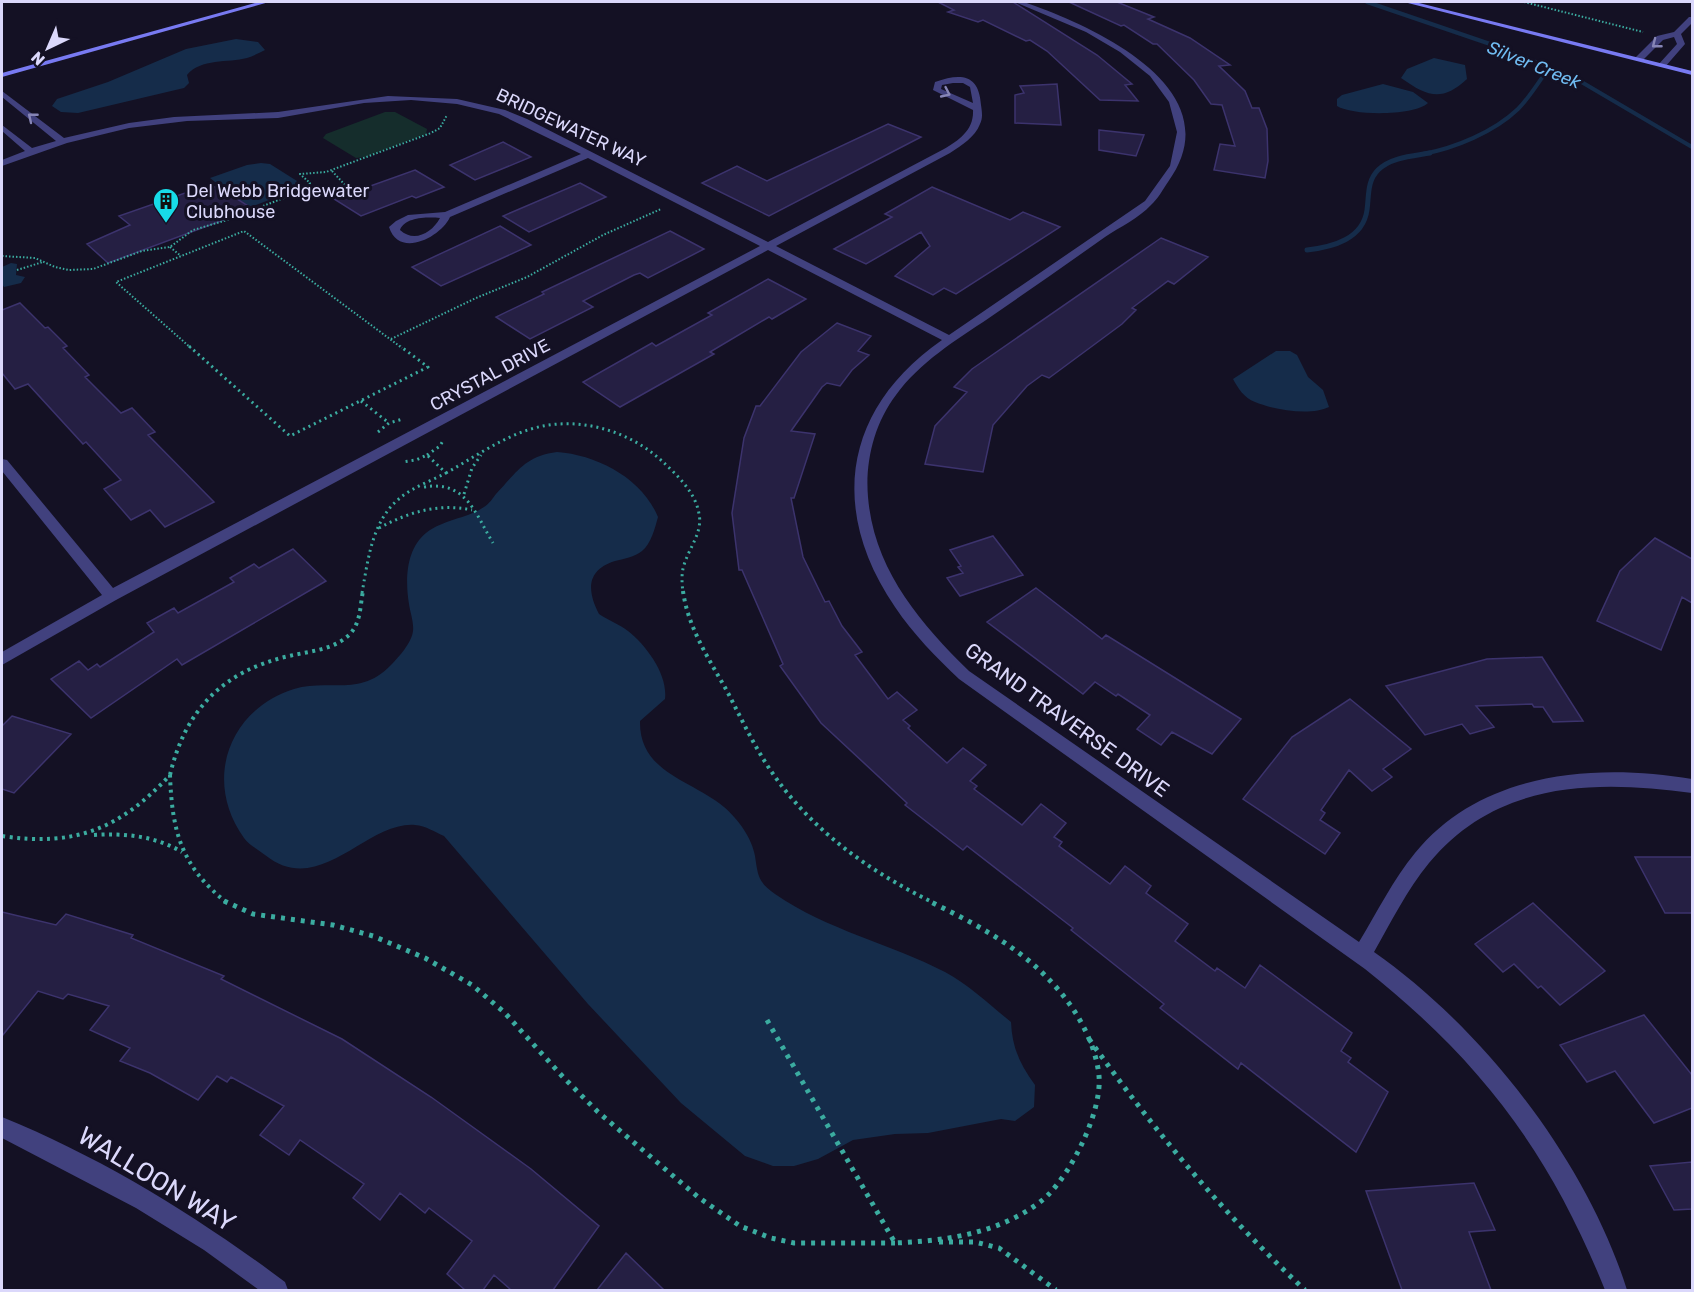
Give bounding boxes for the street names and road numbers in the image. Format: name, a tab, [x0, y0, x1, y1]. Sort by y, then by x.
street label: BRIDGEWATER WAY	[493, 84, 650, 172]
street label: CRYSTAL DRIVE	[426, 334, 554, 416]
street label: GRAND TRAVERSE DRIVE	[960, 637, 1174, 802]
street label: WALLOON WAY	[72, 1120, 241, 1239]

